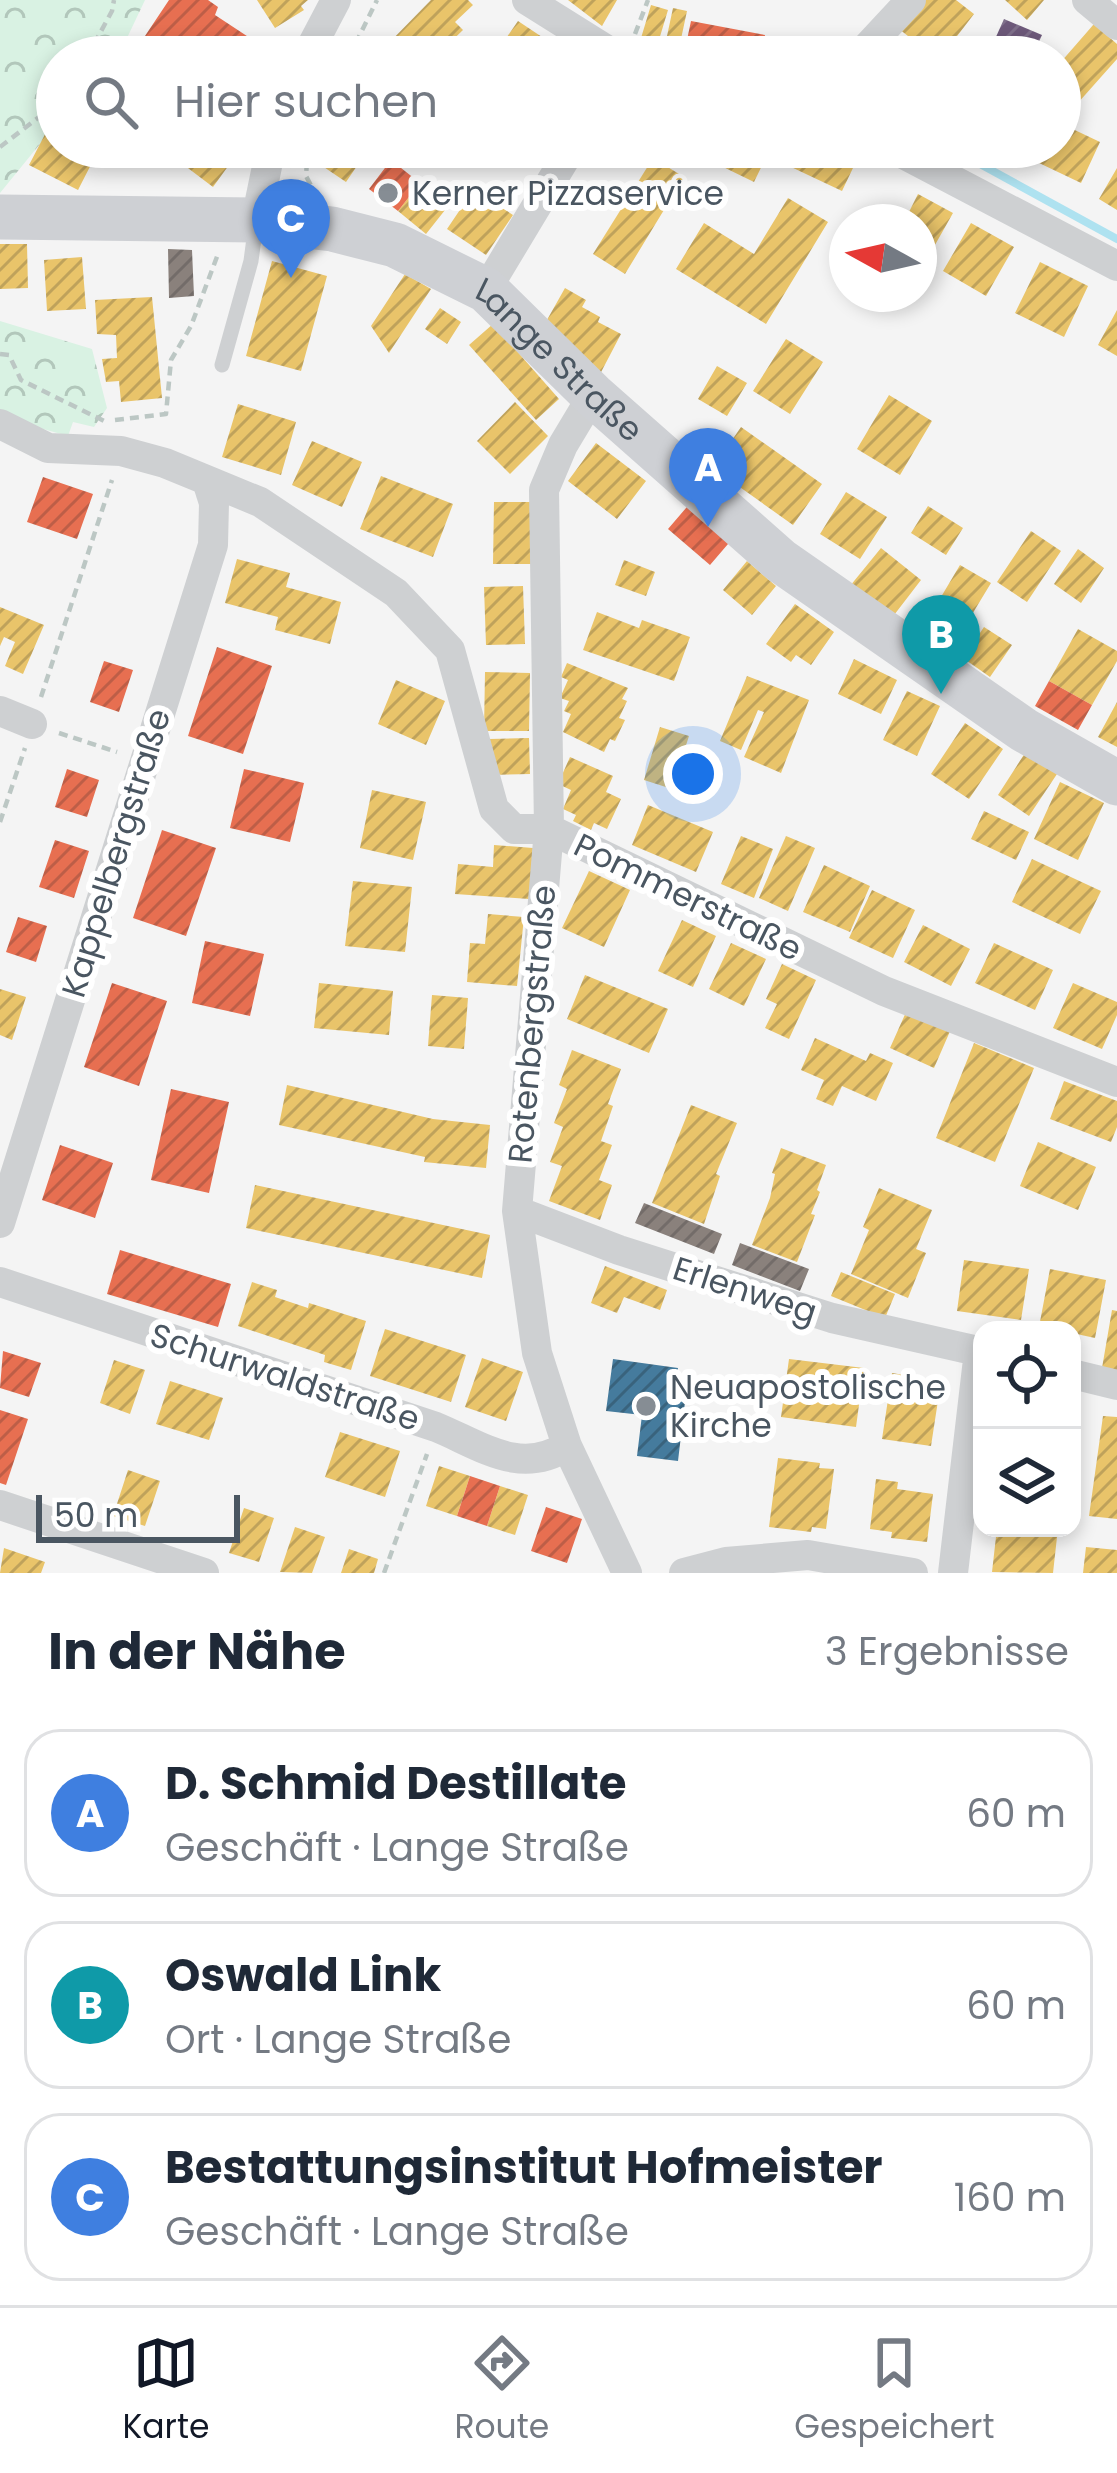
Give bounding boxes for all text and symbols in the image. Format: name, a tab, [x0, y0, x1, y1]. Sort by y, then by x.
search box	[36, 36, 1081, 168]
icon: search	[78, 69, 144, 135]
text: Hier suchen	[174, 70, 438, 133]
place label: Kerner Pizzaservice	[412, 170, 724, 217]
pin: C	[252, 179, 330, 278]
marker: Kerner Pizzaservice	[375, 180, 401, 206]
north arrow	[829, 204, 937, 312]
street label: Lange Straße	[468, 265, 654, 452]
pin: A	[669, 428, 747, 527]
pin: B	[902, 595, 980, 694]
street label: Kappelbergstraße	[50, 703, 182, 1003]
your location	[663, 744, 723, 804]
street label: Pommerstraße	[566, 822, 810, 972]
street label: Rotenbergstraße	[496, 883, 568, 1165]
street label: Erlenweg	[667, 1245, 823, 1335]
street label: Schurwaldstraße	[144, 1311, 426, 1443]
map controls	[973, 1321, 1081, 1537]
button: locate	[973, 1321, 1081, 1429]
place label: Neuapostolische Kirche	[670, 1364, 946, 1449]
marker: Neuapostolische Kirche	[633, 1393, 659, 1419]
button: layers	[973, 1429, 1081, 1537]
scale bar	[36, 1489, 240, 1542]
text: 50 m	[54, 1492, 138, 1539]
text: In der Nähe	[48, 1615, 346, 1687]
text: 3 Ergebnisse	[825, 1624, 1069, 1679]
text: D. Schmid Destillate	[165, 1752, 626, 1815]
text: A	[76, 1786, 104, 1841]
text: 60 m	[966, 1786, 1066, 1841]
text: Geschäft · Lange Straße	[165, 1820, 629, 1875]
text: Oswald Link	[165, 1944, 441, 2007]
text: B	[77, 1978, 103, 2033]
text: 60 m	[966, 1978, 1066, 2033]
text: Ort · Lange Straße	[165, 2012, 511, 2067]
text: Bestattungsinstitut Hofmeister	[165, 2136, 883, 2199]
text: C	[75, 2170, 105, 2225]
text: 160 m	[954, 2170, 1066, 2225]
text: Geschäft · Lange Straße	[165, 2204, 629, 2259]
tab: Karte	[123, 2330, 209, 2452]
tab: Route	[454, 2330, 549, 2452]
tab: Gespeichert	[794, 2330, 994, 2452]

